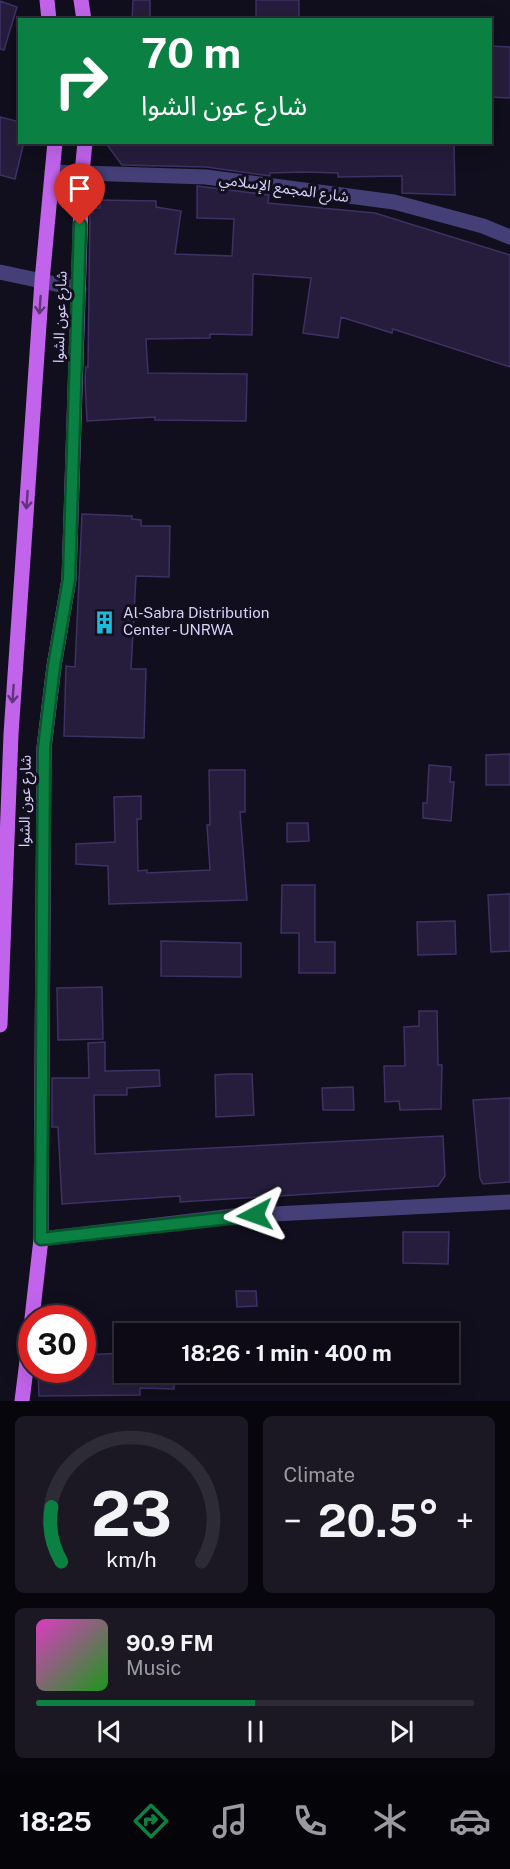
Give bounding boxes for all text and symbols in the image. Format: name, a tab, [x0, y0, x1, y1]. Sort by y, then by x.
text: 70 m	[141, 28, 241, 77]
icon: right	[42, 42, 120, 120]
text: شارع عون الشوا	[141, 89, 307, 121]
pin	[54, 163, 105, 225]
street label: شارع المجمع الإسلامي	[218, 170, 350, 209]
icon: arrive	[63, 172, 96, 205]
street label: شارع عون الشوا	[49, 270, 74, 364]
one-way arrow	[34, 295, 45, 315]
one-way arrow	[21, 489, 32, 509]
place label: Al-Sabra Distribution Center - UNRWA	[123, 604, 269, 638]
building icon: Al-Sabra Distribution Center - UNRWA	[92, 609, 118, 635]
one-way arrow	[8, 684, 19, 704]
street label: شارع عون الشوا	[15, 754, 38, 847]
position arrow	[223, 1183, 287, 1247]
speed limit sign: 30	[18, 1305, 96, 1383]
text: 18:26 · 1 min · 400 m	[181, 1340, 392, 1366]
text: Climate	[284, 1463, 355, 1487]
text: 23	[91, 1477, 172, 1550]
text: 20.5°	[318, 1494, 439, 1547]
text: −	[284, 1502, 302, 1540]
text: +	[456, 1502, 474, 1540]
text: km/h	[106, 1547, 156, 1572]
text: 90.9 FM	[126, 1630, 214, 1656]
text: Music	[126, 1656, 181, 1680]
icon: previous	[93, 1715, 126, 1748]
icon: pause	[239, 1715, 272, 1748]
icon: next	[385, 1715, 418, 1748]
icon: directions	[130, 1800, 172, 1842]
icon: music	[209, 1800, 251, 1842]
icon: phone	[289, 1800, 331, 1842]
icon: climate	[369, 1800, 411, 1842]
icon: car	[449, 1800, 491, 1842]
text: 18:25	[19, 1805, 92, 1837]

